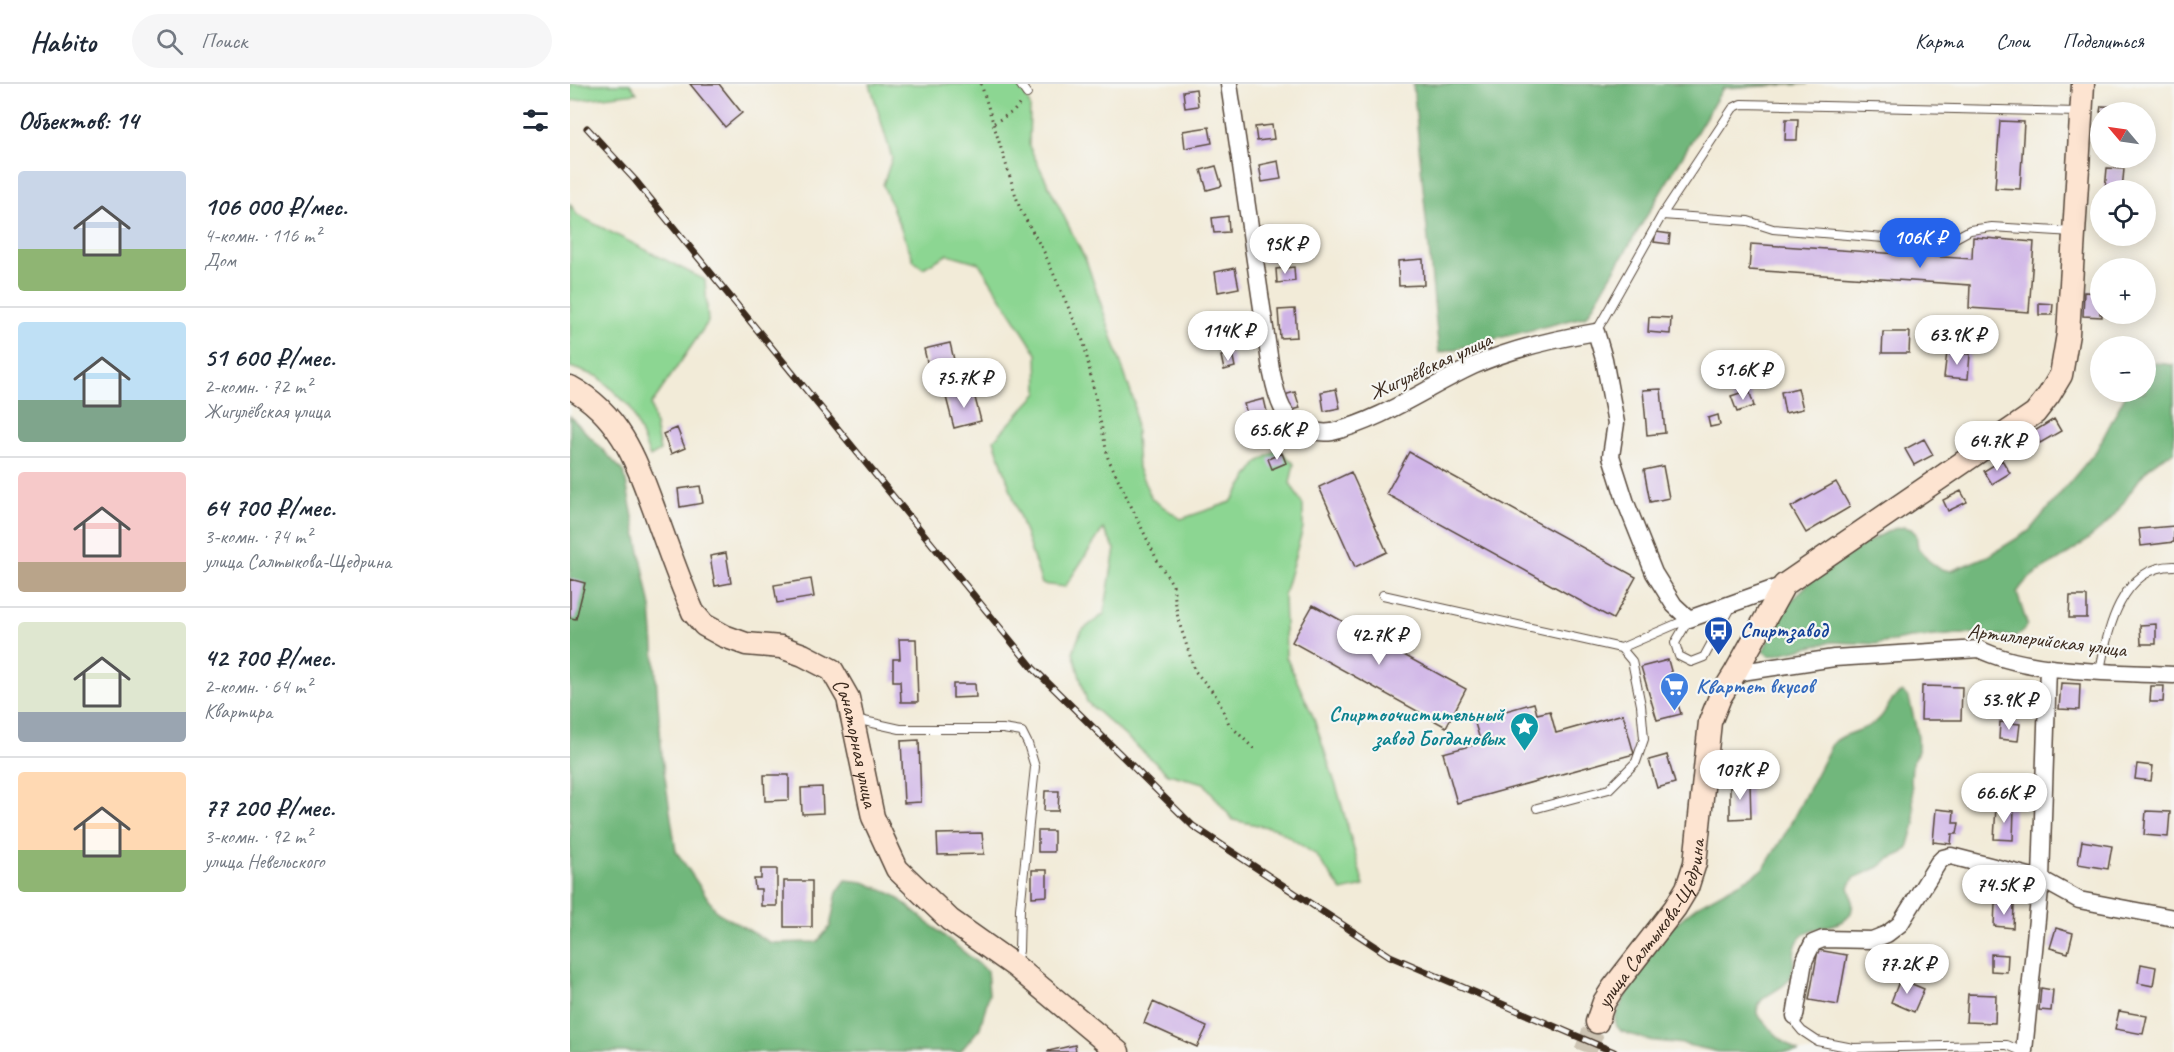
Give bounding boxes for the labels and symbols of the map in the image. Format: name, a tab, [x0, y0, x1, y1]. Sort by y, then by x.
north arrow	[2090, 102, 2156, 168]
pin: 106K ₽	[1871, 218, 1969, 269]
pin: 95K ₽	[1243, 224, 1327, 275]
pin: 114K ₽	[1179, 311, 1277, 362]
pin: 63.9K ₽	[1902, 315, 2012, 366]
street label: Жигулёвская улица	[1365, 326, 1497, 406]
pin: 51.6K ₽	[1688, 350, 1798, 401]
pin: 75.7K ₽	[909, 358, 1019, 409]
pin: 65.6K ₽	[1222, 410, 1332, 461]
pin: 64.7K ₽	[1942, 421, 2052, 472]
bus stop icon: Спиртзавод	[1703, 614, 1735, 656]
pin: 42.7K ₽	[1324, 615, 1434, 666]
place label: Спиртзавод	[1740, 617, 1830, 644]
street label: Артиллерийская улица	[1966, 617, 2129, 663]
supermarket icon: Квартет вкусов	[1659, 670, 1691, 712]
street label: Санаторная улица	[826, 673, 884, 811]
place label: Квартет вкусов	[1696, 673, 1818, 699]
pin: 53.9K ₽	[1954, 680, 2064, 731]
place label: Спиртоочистительный завод Богдановых	[1329, 701, 1506, 752]
place icon: Спиртоочистительный завод Богдановых	[1509, 710, 1541, 752]
pin: 107K ₽	[1691, 750, 1789, 801]
pin: 66.6K ₽	[1949, 773, 2059, 824]
street label: улица Салтыкова-Щедрина	[1589, 836, 1711, 1013]
pin: 74.5K ₽	[1949, 865, 2059, 916]
pin: 77.2K ₽	[1852, 944, 1962, 995]

